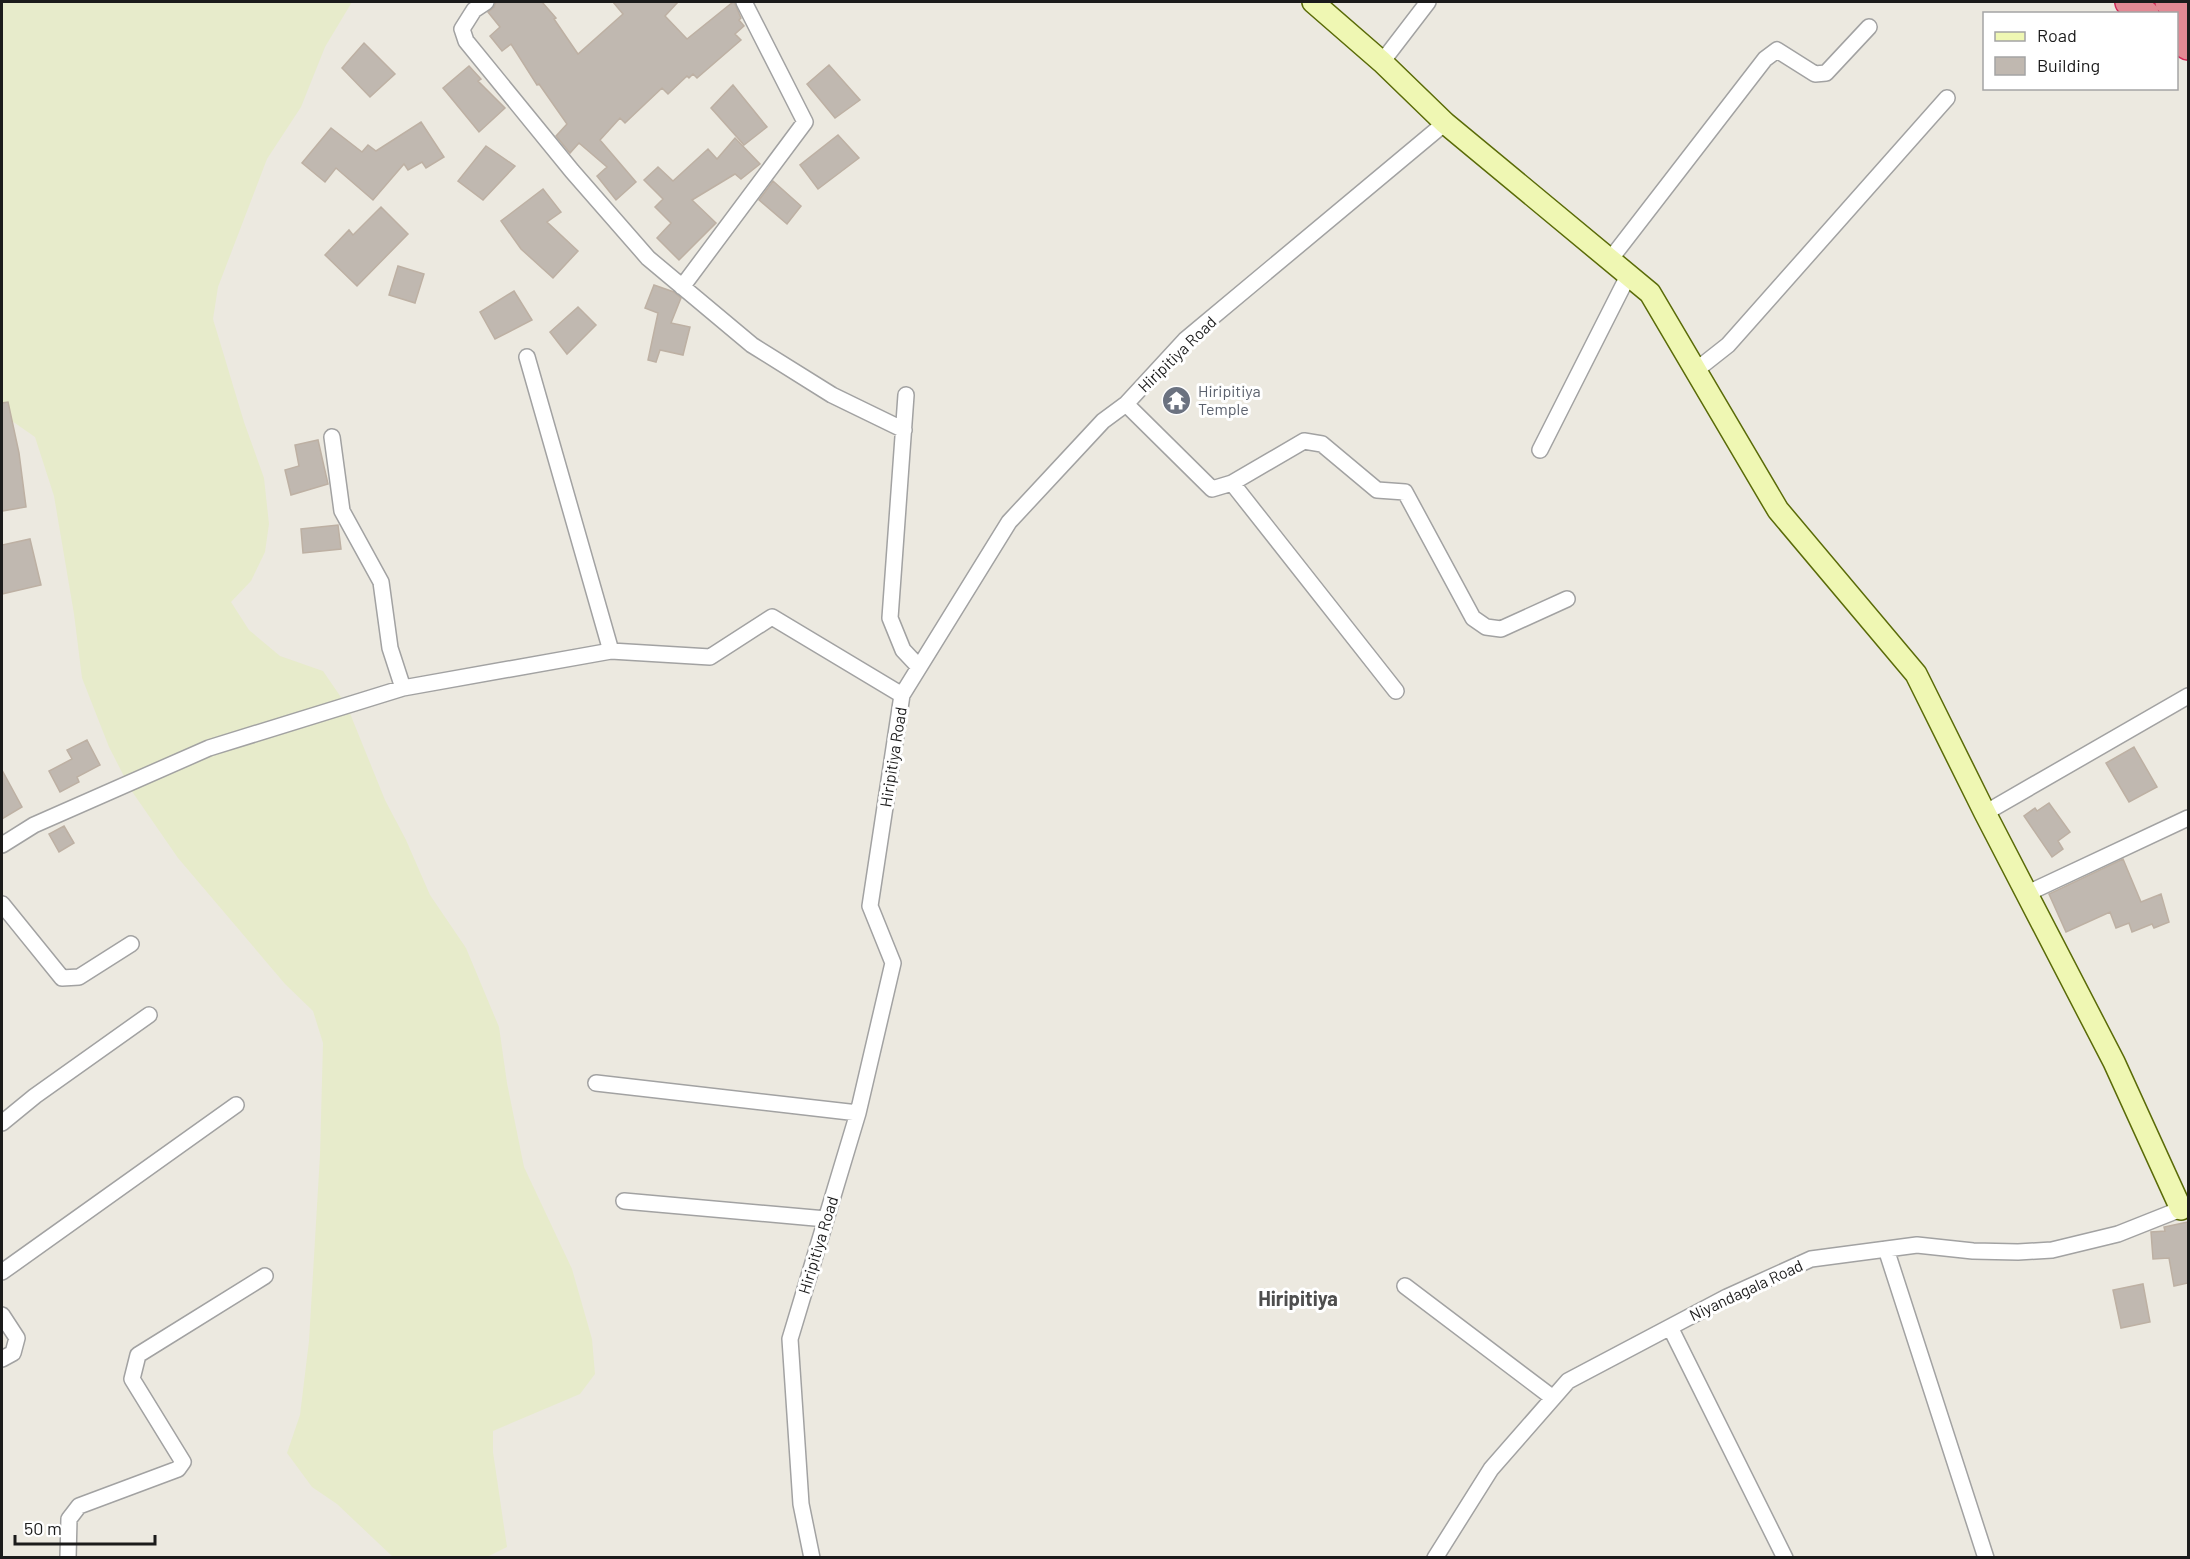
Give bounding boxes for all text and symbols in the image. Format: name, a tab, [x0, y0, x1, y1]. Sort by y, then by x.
legend	[1983, 12, 2178, 90]
text: Road	[2037, 24, 2077, 46]
text: Building	[2037, 54, 2100, 76]
street label: Hiripitiya Road	[1134, 312, 1220, 396]
place label: Hiripitiya Temple	[1198, 381, 1261, 418]
temple icon: Hiripitiya Temple	[1161, 384, 1193, 416]
street label: Hiripitiya Road	[875, 705, 910, 808]
street label: Hiripitiya Road	[794, 1194, 841, 1296]
street label: Niyandagala Road	[1686, 1255, 1805, 1324]
district label: Hiripitiya	[1258, 1286, 1338, 1310]
scale bar	[15, 1508, 154, 1546]
text: 50 m	[24, 1517, 62, 1539]

